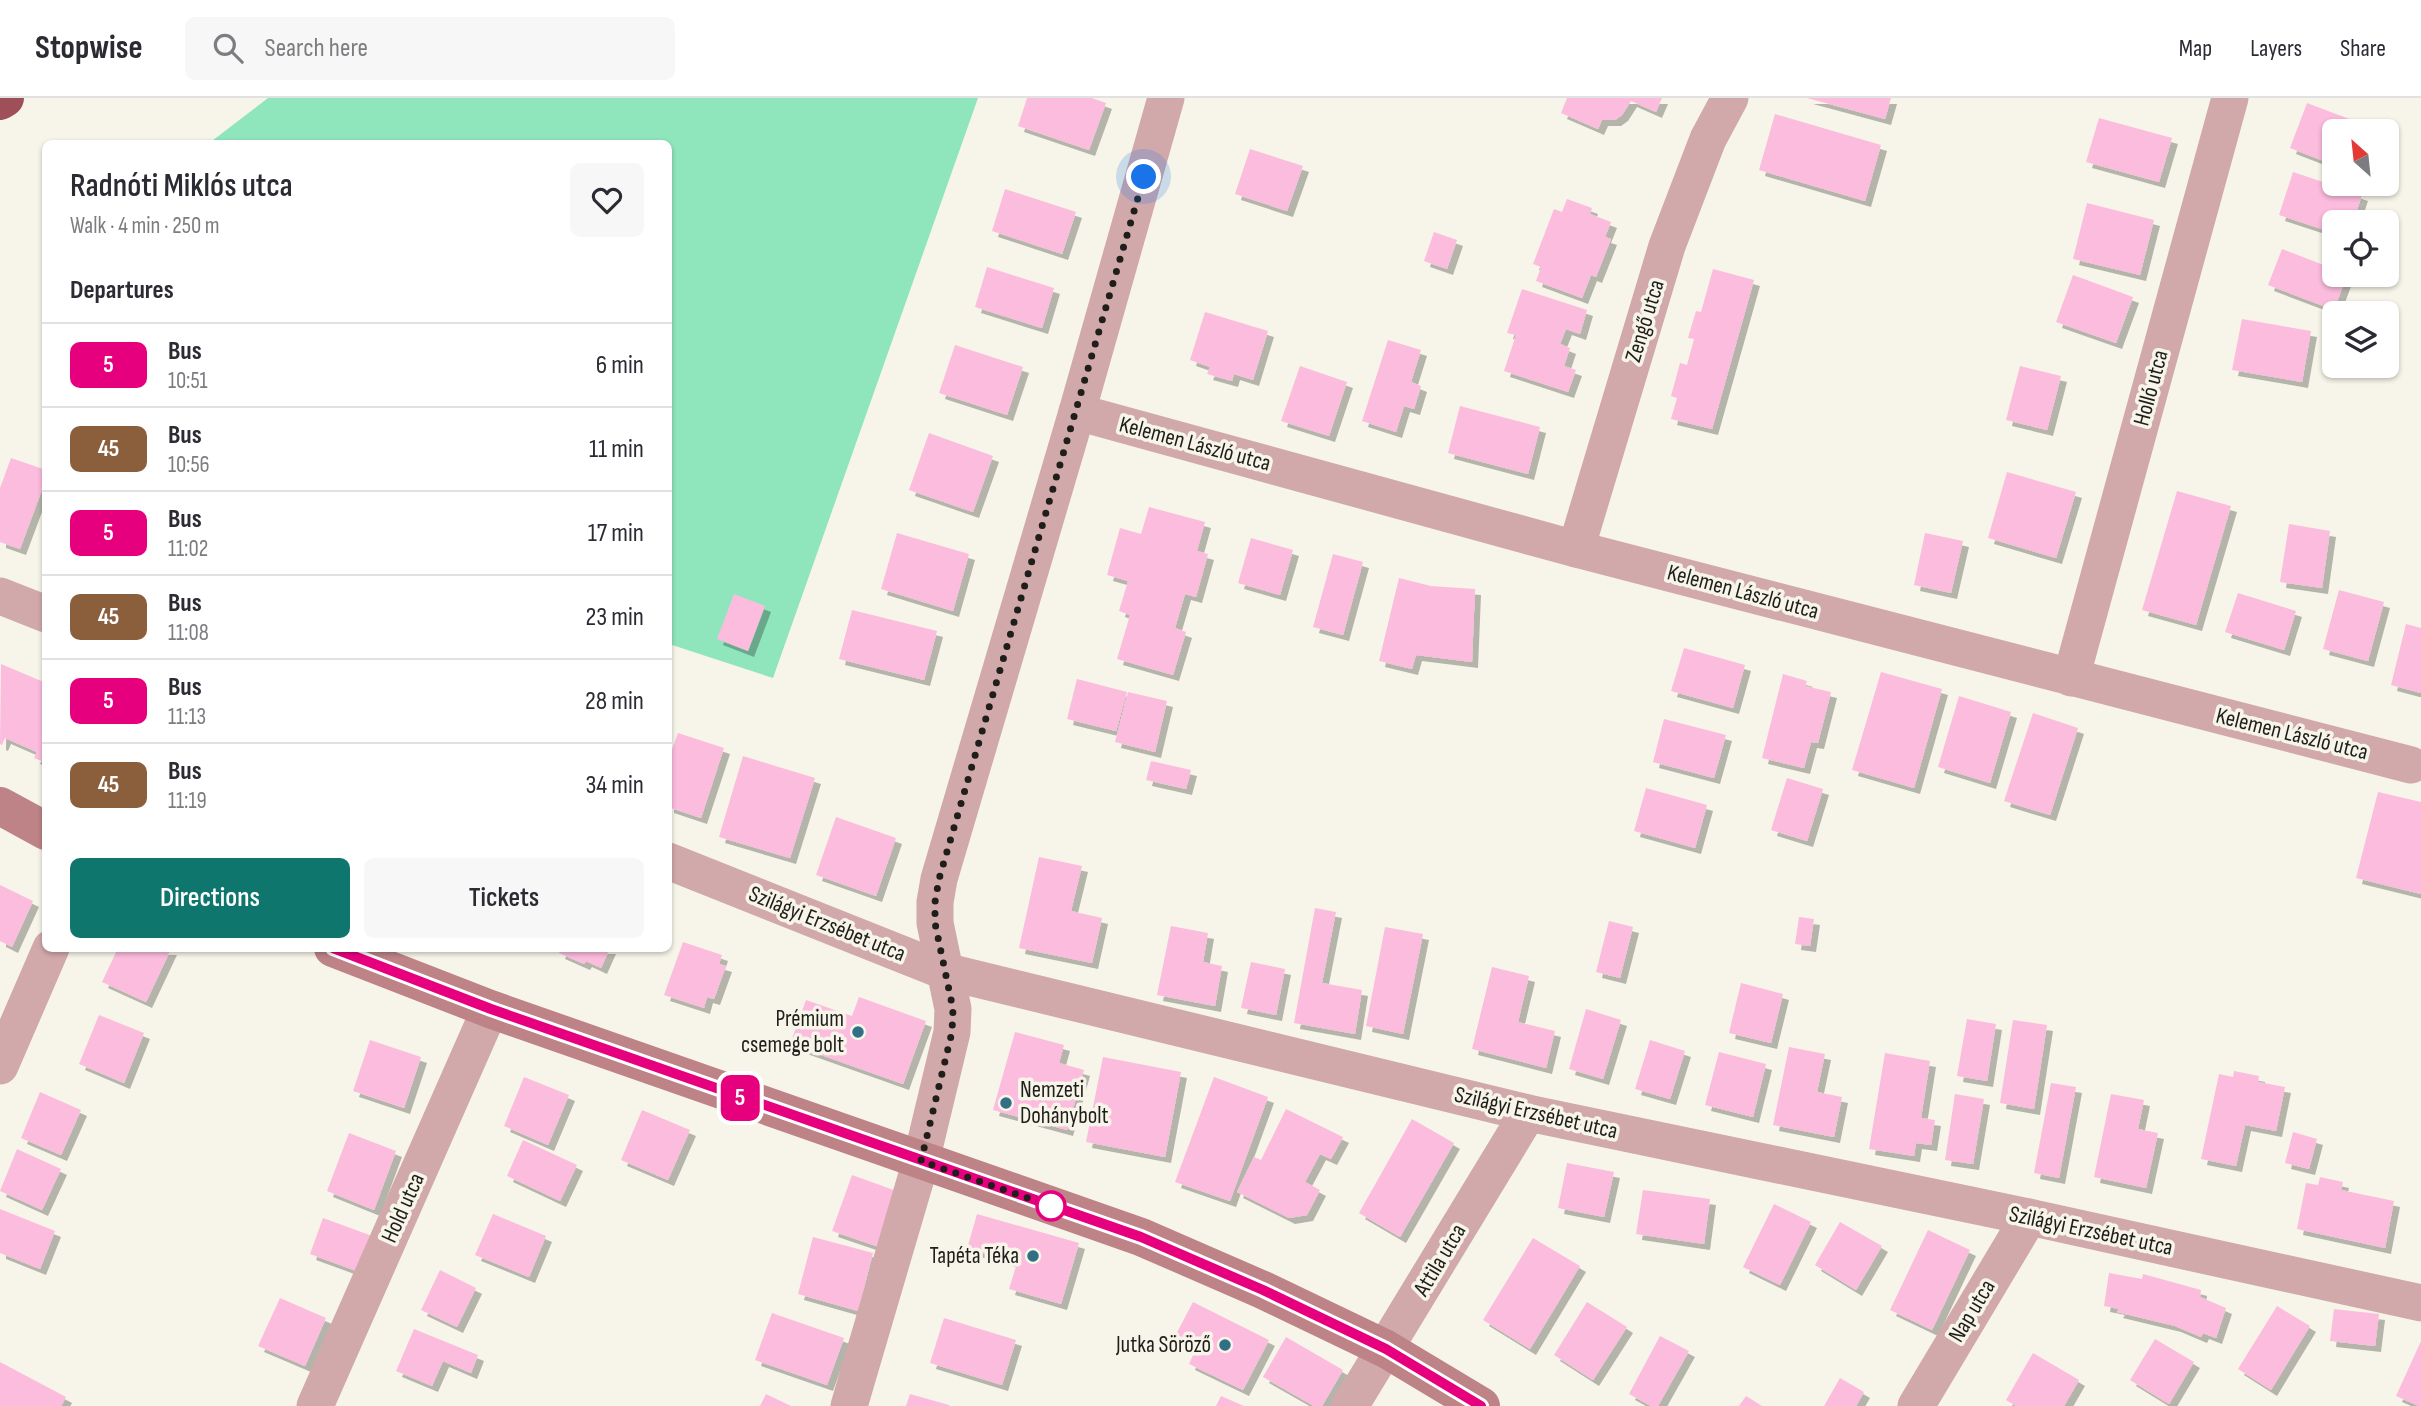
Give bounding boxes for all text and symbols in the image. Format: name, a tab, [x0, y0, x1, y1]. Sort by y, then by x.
search box	[185, 17, 675, 80]
text: Stopwise	[35, 28, 143, 68]
icon: search	[209, 29, 247, 67]
text: Search here	[265, 33, 368, 64]
text: Map	[2179, 34, 2212, 63]
text: Layers	[2250, 34, 2302, 63]
text: Share	[2340, 34, 2386, 63]
north arrow	[2322, 119, 2399, 196]
map controls	[2322, 119, 2399, 378]
your location	[1126, 159, 1161, 194]
button: heart	[570, 163, 644, 237]
text: Radnóti Miklós utca	[70, 166, 293, 206]
button: locate	[2322, 210, 2399, 287]
text: Walk · 4 min · 250 m	[70, 212, 220, 240]
text: Departures	[70, 275, 174, 306]
street label: Zengő utca	[1619, 276, 1671, 366]
button: layers	[2322, 301, 2399, 378]
text: Bus	[168, 336, 202, 367]
street label: Holló utca	[2127, 347, 2175, 429]
text: 5	[103, 350, 114, 379]
text: 6 min	[596, 350, 644, 381]
text: 10:51	[168, 367, 208, 395]
street label: Kelemen László utca	[1116, 410, 1274, 478]
text: Bus	[168, 420, 202, 451]
text: 45	[98, 434, 119, 463]
text: 11 min	[589, 434, 644, 465]
text: 10:56	[168, 451, 210, 479]
text: Bus	[168, 504, 202, 535]
text: 5	[103, 518, 114, 547]
text: 17 min	[588, 518, 644, 549]
text: 11:02	[168, 535, 208, 563]
street label: Kelemen László utca	[1664, 558, 1822, 626]
text: Bus	[168, 588, 202, 619]
text: 45	[98, 602, 119, 631]
text: 23 min	[586, 602, 644, 633]
text: 11:08	[168, 619, 209, 647]
text: Bus	[168, 672, 202, 703]
text: 5	[103, 686, 114, 715]
text: 28 min	[585, 686, 644, 717]
street label: Kelemen László utca	[2213, 702, 2371, 766]
text: 11:13	[168, 703, 206, 731]
text: Bus	[168, 756, 202, 787]
text: 45	[98, 770, 119, 799]
text: 34 min	[585, 770, 644, 801]
text: 11:19	[168, 787, 207, 815]
button: Directions	[70, 858, 350, 938]
button: Tickets	[364, 858, 644, 938]
street label: Szilágyi Erzsébet utca	[745, 880, 909, 968]
place label: Prémium csemege bolt	[741, 1005, 844, 1059]
marker: Prémium csemege bolt	[850, 1024, 866, 1040]
line badge: 5	[717, 1075, 763, 1121]
place label: Nemzeti Dohánybolt	[1020, 1076, 1109, 1130]
street label: Szilágyi Erzsébet utca	[1452, 1081, 1620, 1145]
text: 5	[735, 1083, 745, 1112]
marker: Nemzeti Dohánybolt	[998, 1095, 1014, 1111]
street label: Hold utca	[375, 1169, 431, 1247]
unlabelled marker	[1036, 1191, 1066, 1221]
street label: Szilágyi Erzsébet utca	[2007, 1200, 2175, 1262]
street label: Attila utca	[1407, 1219, 1472, 1302]
place label: Tapéta Téka	[930, 1242, 1019, 1270]
marker: Tapéta Téka	[1025, 1248, 1041, 1264]
street label: Nap utca	[1942, 1275, 2002, 1347]
place label: Jutka Söröző	[1115, 1331, 1211, 1359]
marker: Jutka Söröző	[1217, 1337, 1233, 1353]

